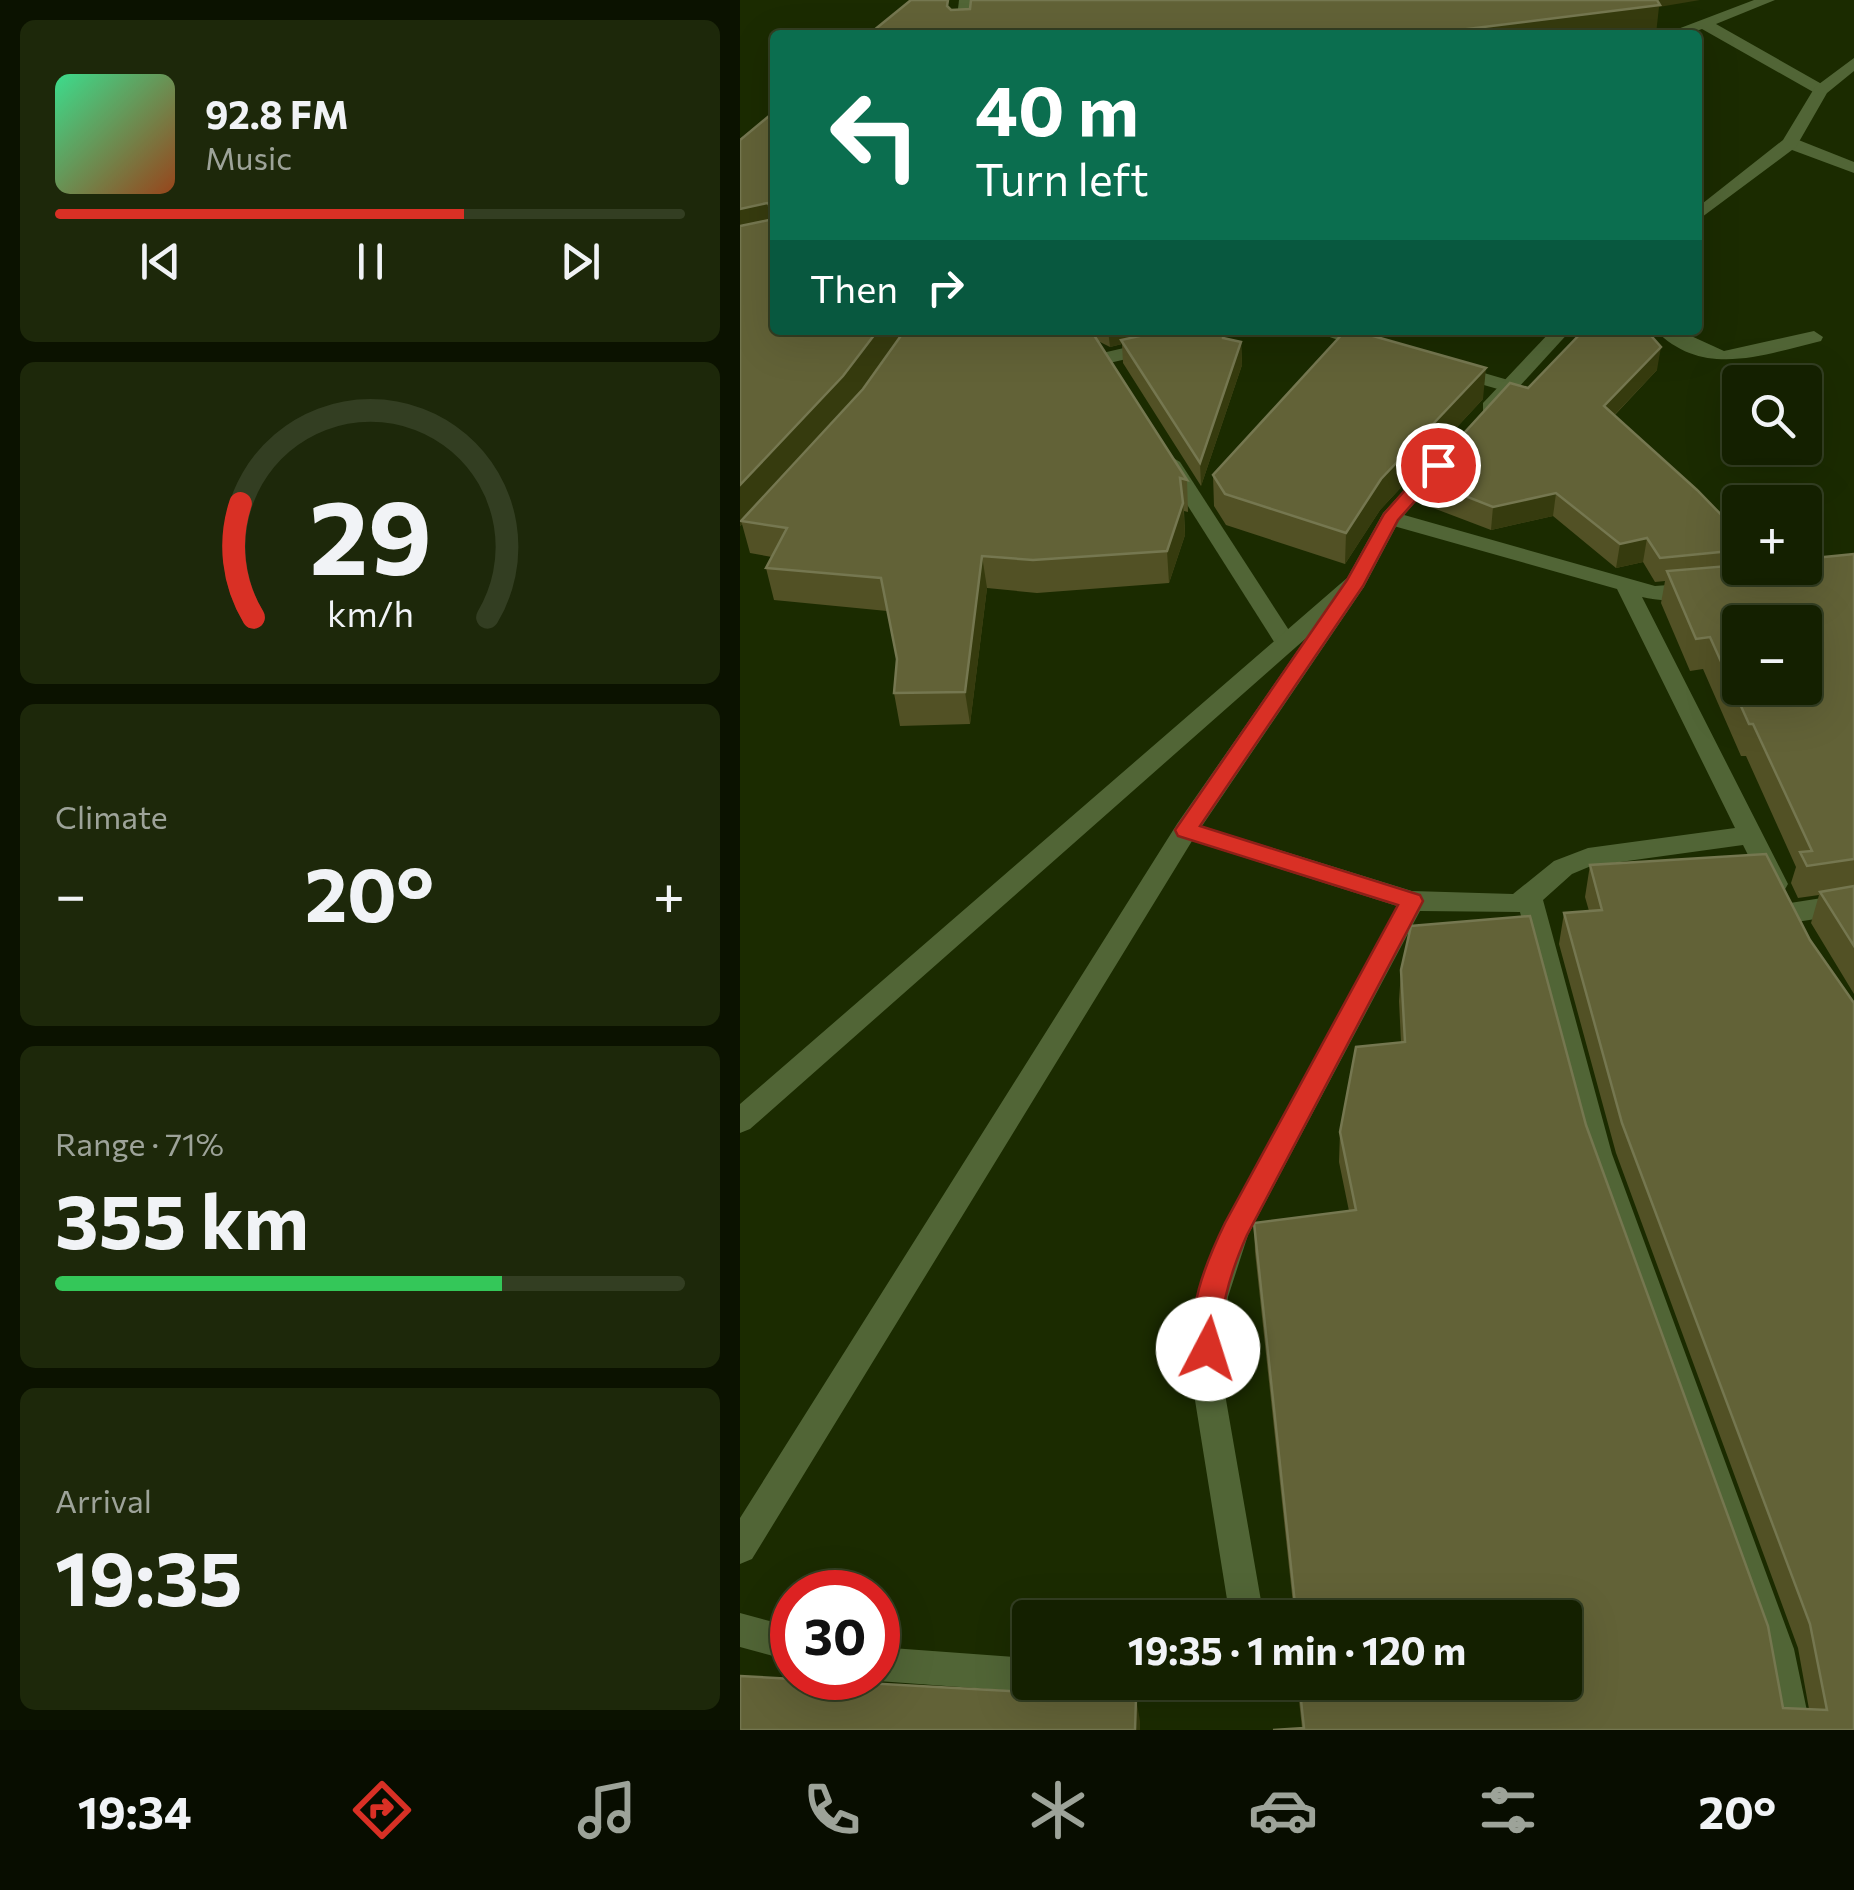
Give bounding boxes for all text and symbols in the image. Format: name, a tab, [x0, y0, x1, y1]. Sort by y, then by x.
text: 40 m	[975, 65, 1139, 150]
icon: left	[810, 70, 940, 200]
text: 92.8 FM	[205, 90, 349, 137]
text: Music	[205, 137, 292, 177]
text: Turn left	[975, 150, 1149, 205]
icon: previous	[133, 234, 188, 289]
icon: pause	[343, 234, 398, 289]
icon: next	[553, 234, 608, 289]
icon: right	[918, 260, 973, 315]
text: Then	[810, 264, 898, 311]
map controls	[1722, 365, 1822, 705]
button: search	[1722, 365, 1822, 465]
pin	[1396, 423, 1481, 508]
icon: arrive	[1411, 438, 1466, 493]
text: 29	[309, 469, 431, 596]
button: +	[1722, 485, 1822, 585]
text: km/h	[327, 591, 413, 634]
button: −	[1722, 605, 1822, 705]
text: Climate	[55, 796, 168, 836]
text: 20°	[305, 846, 434, 937]
text: −	[55, 859, 86, 926]
text: +	[653, 859, 685, 926]
text: Range · 71%	[55, 1123, 224, 1163]
text: 355 km	[55, 1173, 309, 1264]
position arrow	[1156, 1297, 1260, 1401]
text: Arrival	[55, 1480, 152, 1520]
text: 19:35	[55, 1530, 242, 1621]
speed limit sign: 30	[770, 1570, 900, 1700]
text: 19:35 · 1 min · 120 m	[1128, 1626, 1466, 1673]
icon: directions	[347, 1775, 417, 1845]
icon: music	[572, 1775, 642, 1845]
icon: phone	[797, 1775, 867, 1845]
icon: climate	[1023, 1775, 1093, 1845]
icon: car	[1248, 1775, 1318, 1845]
icon: filters	[1473, 1775, 1543, 1845]
text: 19:34	[78, 1783, 192, 1838]
text: 20°	[1699, 1783, 1776, 1838]

